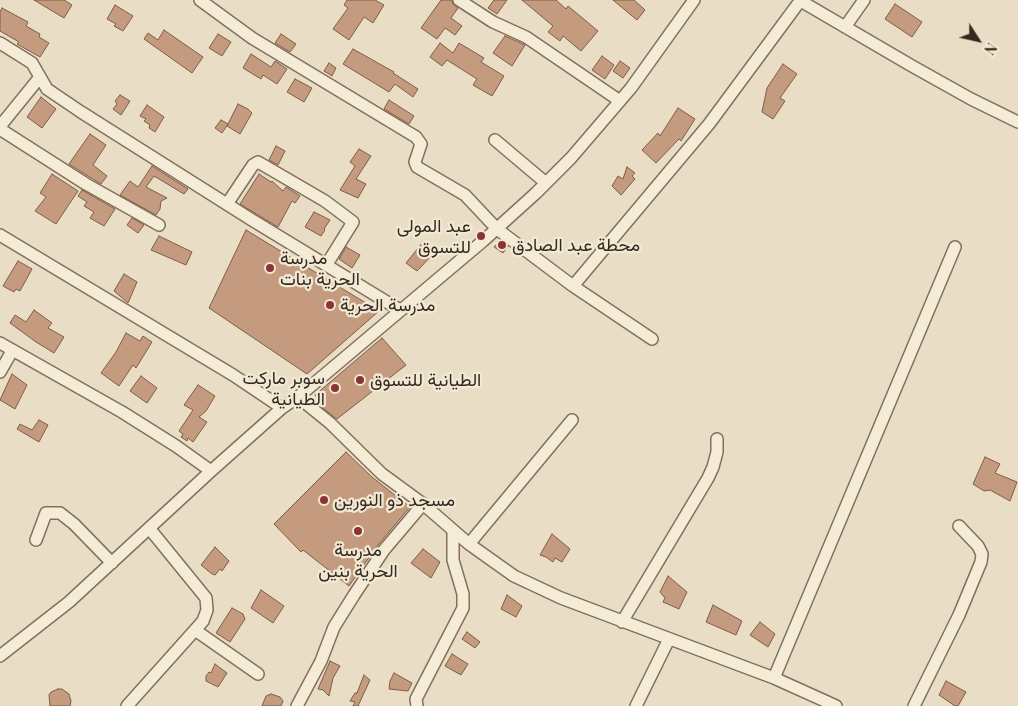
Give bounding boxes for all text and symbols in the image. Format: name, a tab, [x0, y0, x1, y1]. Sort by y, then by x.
north arrow	[953, 15, 1003, 65]
text: N	[980, 39, 1001, 58]
place label: عبد المولى للتسوق	[397, 215, 471, 258]
marker: عبد المولى للتسوق	[475, 230, 487, 242]
place label: محطة عبد الصادق	[512, 234, 640, 256]
marker: محطة عبد الصادق	[496, 239, 508, 251]
place label: مدرسة الحرية بنات	[280, 247, 360, 290]
marker: مدرسة الحرية بنات	[264, 262, 276, 274]
place label: مدرسة الحرية	[340, 294, 435, 316]
marker: مدرسة الحرية	[324, 299, 336, 311]
place label: سوبر ماركت الطيانية	[243, 367, 325, 409]
place label: الطيانية للتسوق	[370, 369, 481, 391]
marker: الطيانية للتسوق	[354, 374, 366, 386]
marker: سوبر ماركت الطيانية	[329, 382, 341, 394]
place label: مسجد ذو النورين	[334, 489, 455, 511]
marker: مسجد ذو النورين	[318, 494, 330, 506]
marker: مدرسة الحرية بنين	[352, 525, 364, 537]
place label: مدرسة الحرية بنين	[318, 539, 398, 582]

